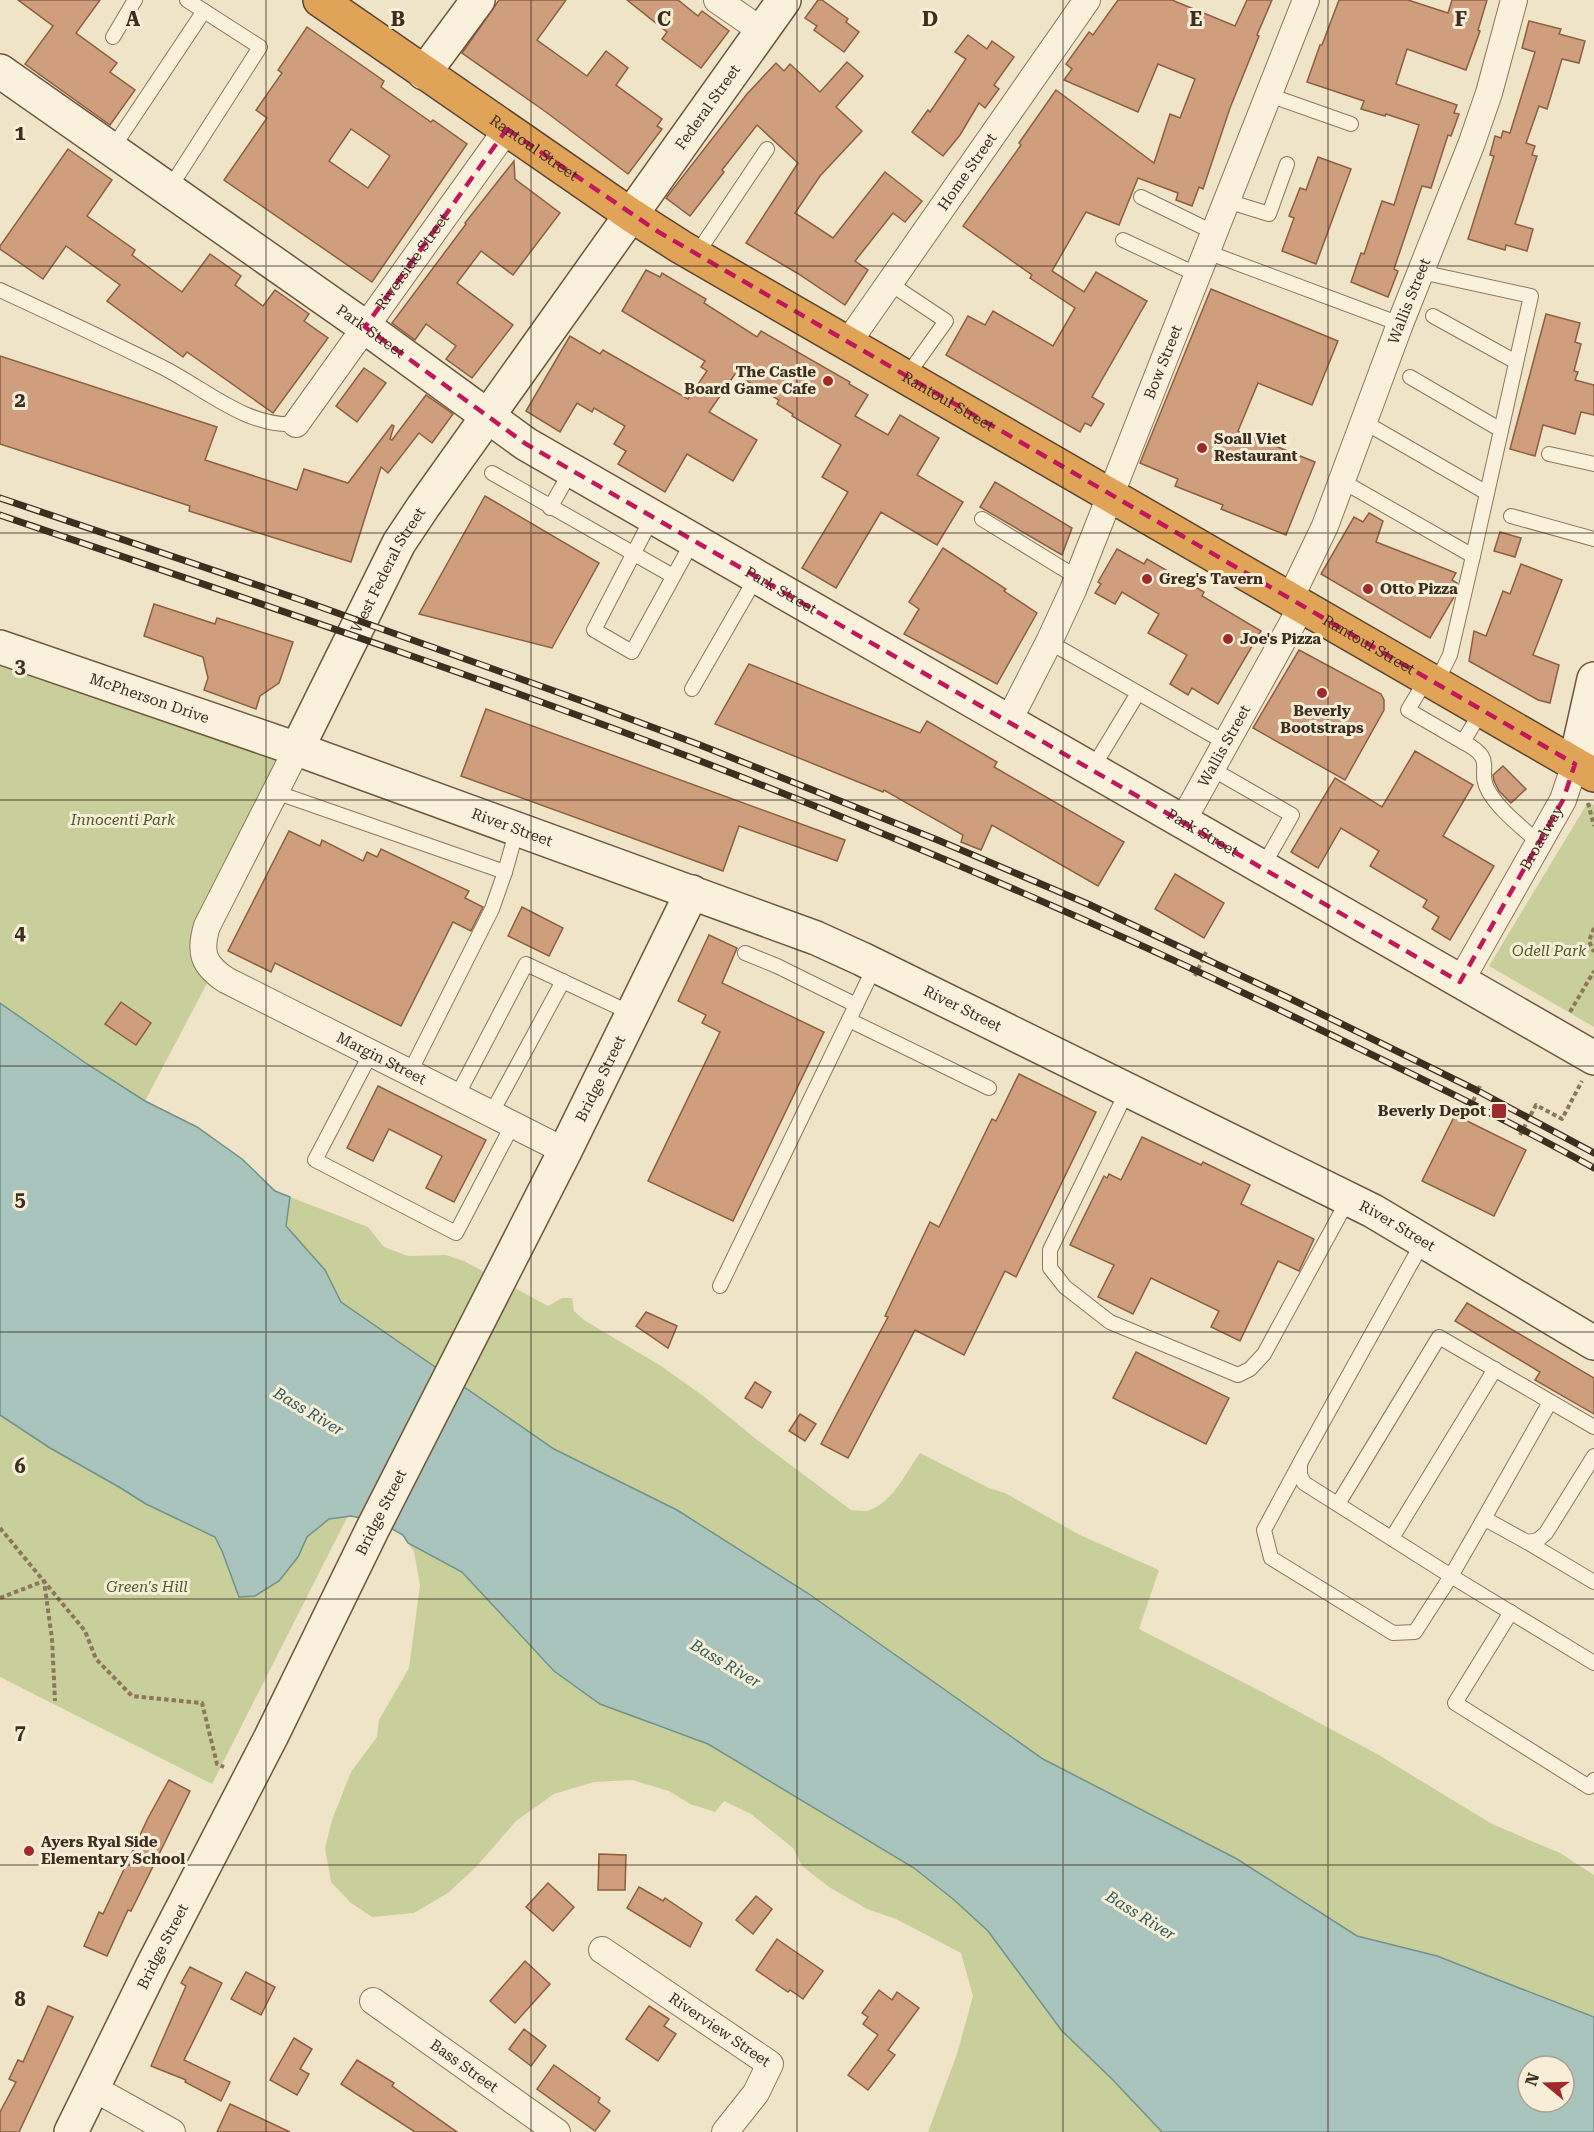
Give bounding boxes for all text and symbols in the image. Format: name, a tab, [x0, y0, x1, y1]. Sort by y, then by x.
text: A	[126, 7, 141, 31]
text: B	[391, 7, 405, 31]
text: C	[657, 7, 671, 31]
text: D	[922, 7, 938, 31]
text: E	[1190, 7, 1203, 31]
text: F	[1455, 7, 1467, 31]
street label: Federal Street	[671, 61, 744, 153]
street label: Rantoul Street	[486, 111, 582, 185]
text: 1	[14, 121, 26, 145]
street label: Home Street	[934, 129, 1001, 214]
street label: Riverside Street	[372, 209, 453, 313]
street label: Wallis Street	[1384, 255, 1434, 347]
street label: Park Street	[333, 301, 409, 362]
street label: Bow Street	[1140, 322, 1186, 402]
place label: The Castle Board Game Cafe	[684, 363, 816, 398]
street label: Rantoul Street	[899, 368, 998, 435]
marker: The Castle Board Game Cafe	[821, 374, 835, 388]
text: 2	[14, 388, 26, 412]
place label: Soall Viet Restaurant	[1214, 430, 1298, 465]
marker: Soall Viet Restaurant	[1195, 441, 1209, 455]
street label: West Federal Street	[347, 504, 429, 635]
street label: Park Street	[742, 563, 820, 619]
place label: Greg's Tavern	[1159, 570, 1263, 588]
marker: Greg's Tavern	[1140, 572, 1154, 586]
place label: Otto Pizza	[1380, 580, 1458, 598]
marker: Otto Pizza	[1361, 582, 1375, 596]
street label: Rantoul Street	[1319, 611, 1419, 679]
place label: Joe's Pizza	[1240, 630, 1321, 648]
marker: Joe's Pizza	[1221, 632, 1235, 646]
text: 3	[14, 654, 26, 678]
street label: McPherson Drive	[87, 669, 212, 727]
marker: Beverly Bootstraps	[1315, 686, 1329, 700]
street label: Wallis Street	[1194, 701, 1254, 790]
place label: Beverly Bootstraps	[1280, 702, 1364, 737]
street label: Broadway	[1516, 802, 1567, 873]
street label: River Street	[469, 804, 555, 850]
street label: Park Street	[1163, 805, 1242, 861]
park label: Innocenti Park	[70, 811, 176, 829]
text: 4	[14, 921, 26, 945]
park label: Odell Park	[1512, 942, 1587, 960]
street label: River Street	[920, 982, 1005, 1036]
street label: Margin Street	[334, 1028, 430, 1089]
street label: Bridge Street	[572, 1032, 629, 1125]
place label: Beverly Depot	[1378, 1102, 1486, 1120]
marker: Beverly Depot	[1490, 1102, 1508, 1120]
text: 5	[14, 1187, 26, 1211]
street label: River Street	[1356, 1197, 1439, 1255]
water label: Bass River	[269, 1383, 347, 1440]
text: 6	[14, 1454, 26, 1478]
street label: Bridge Street	[352, 1466, 411, 1558]
park label: Green's Hill	[106, 1578, 188, 1596]
water label: Bass River	[686, 1635, 764, 1692]
text: 7	[14, 1720, 26, 1744]
place label: Ayers Ryal Side Elementary School	[41, 1833, 185, 1868]
marker: Ayers Ryal Side Elementary School	[22, 1844, 36, 1858]
water label: Bass River	[1102, 1886, 1179, 1944]
street label: Bridge Street	[133, 1900, 192, 1992]
text: 8	[14, 1987, 26, 2011]
street label: Riverview Street	[665, 1989, 774, 2071]
street label: Bass Street	[427, 2036, 502, 2096]
north arrow	[1516, 2054, 1576, 2114]
text: N	[1521, 2070, 1543, 2088]

